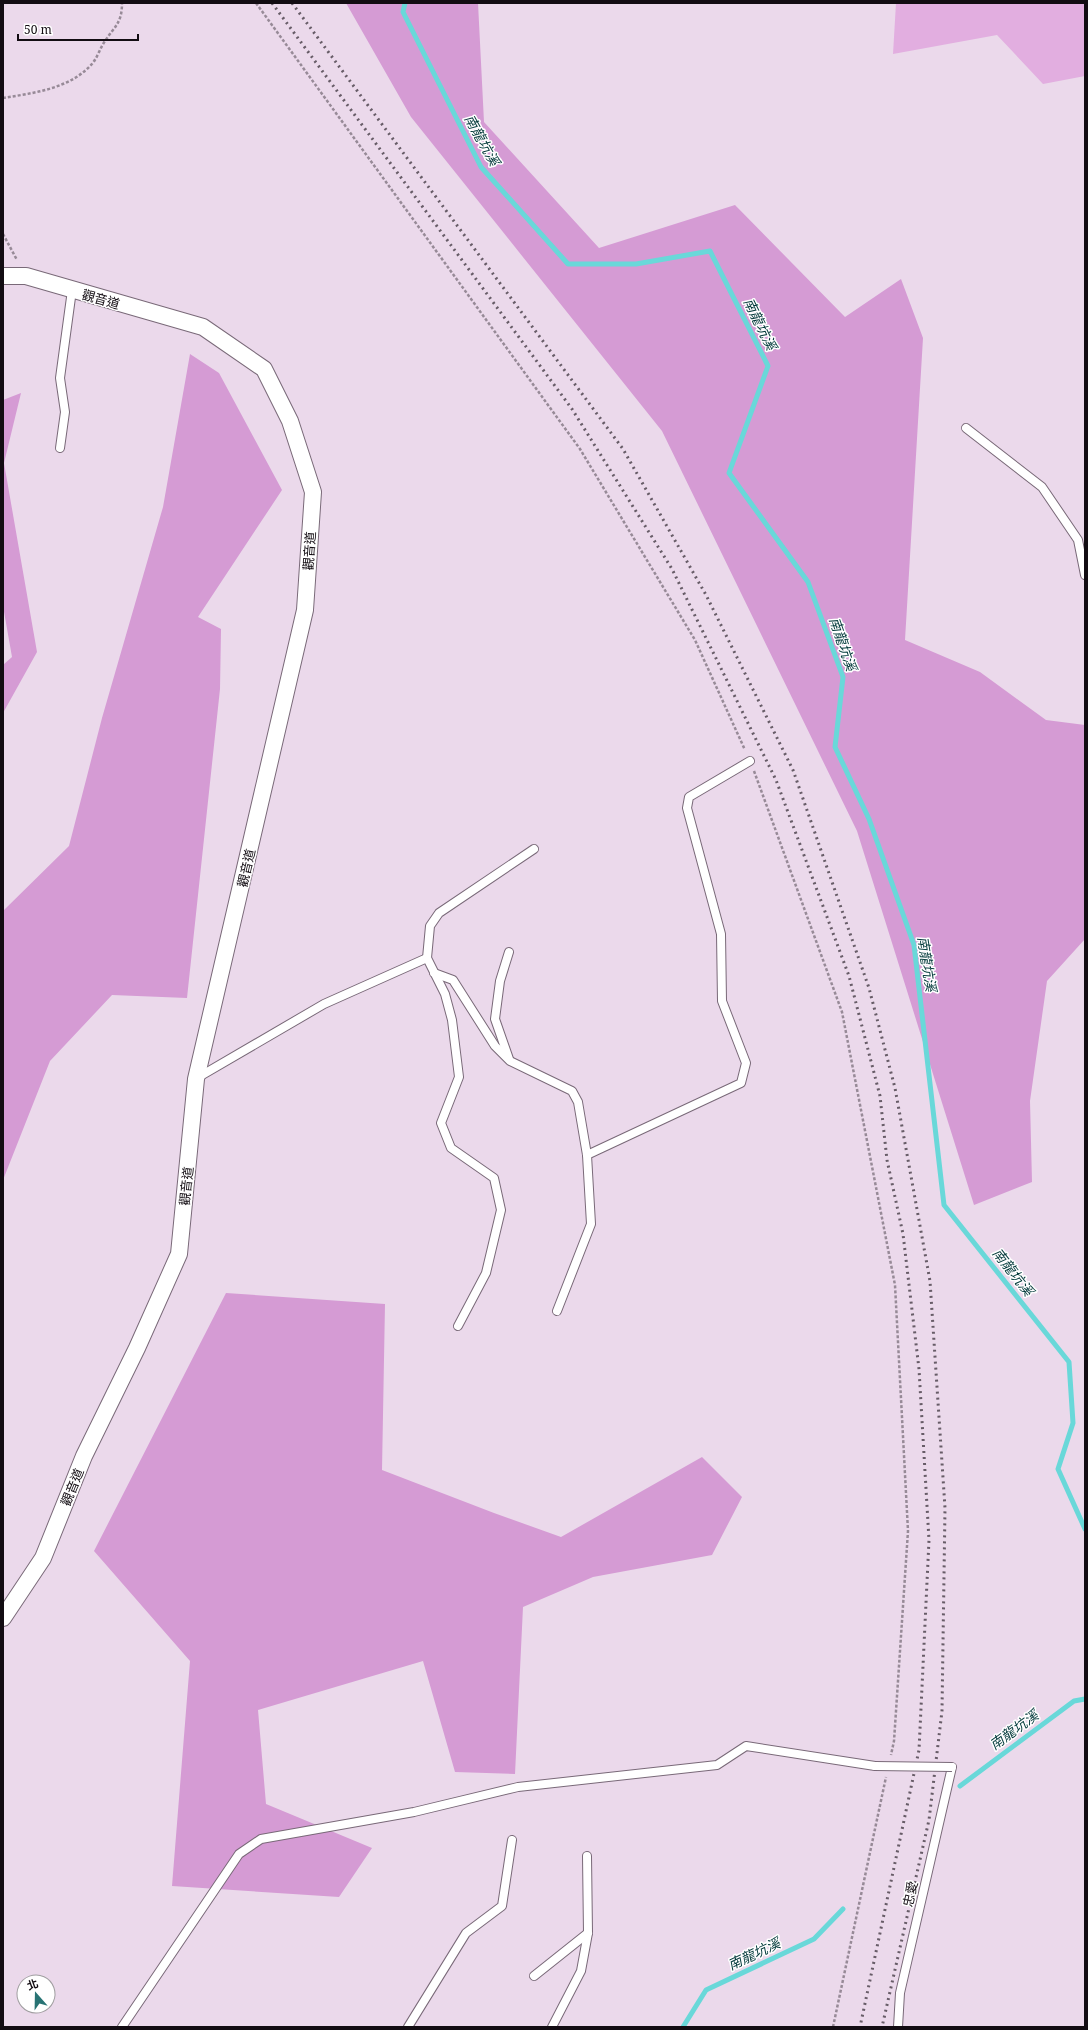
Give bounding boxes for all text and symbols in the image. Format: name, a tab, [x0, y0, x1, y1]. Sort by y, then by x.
scale bar	[18, 16, 138, 42]
text: 50 m	[24, 21, 52, 38]
water label: 南龍坑溪	[461, 111, 505, 171]
street label: 觀音道	[80, 285, 122, 313]
water label: 南龍坑溪	[740, 294, 782, 355]
street label: 觀音道	[299, 531, 319, 571]
water label: 南龍坑溪	[825, 614, 862, 675]
street label: 觀音道	[233, 847, 259, 889]
water label: 南龍坑溪	[914, 935, 942, 995]
street label: 觀音道	[175, 1166, 197, 1206]
water label: 南龍坑溪	[989, 1244, 1039, 1301]
street label: 觀音道	[56, 1466, 88, 1508]
water label: 南龍坑溪	[985, 1704, 1044, 1754]
street label: 忠愛	[898, 1879, 922, 1909]
water label: 南龍坑溪	[724, 1932, 785, 1974]
north arrow	[16, 1974, 56, 2014]
text: 北	[25, 1975, 40, 1993]

